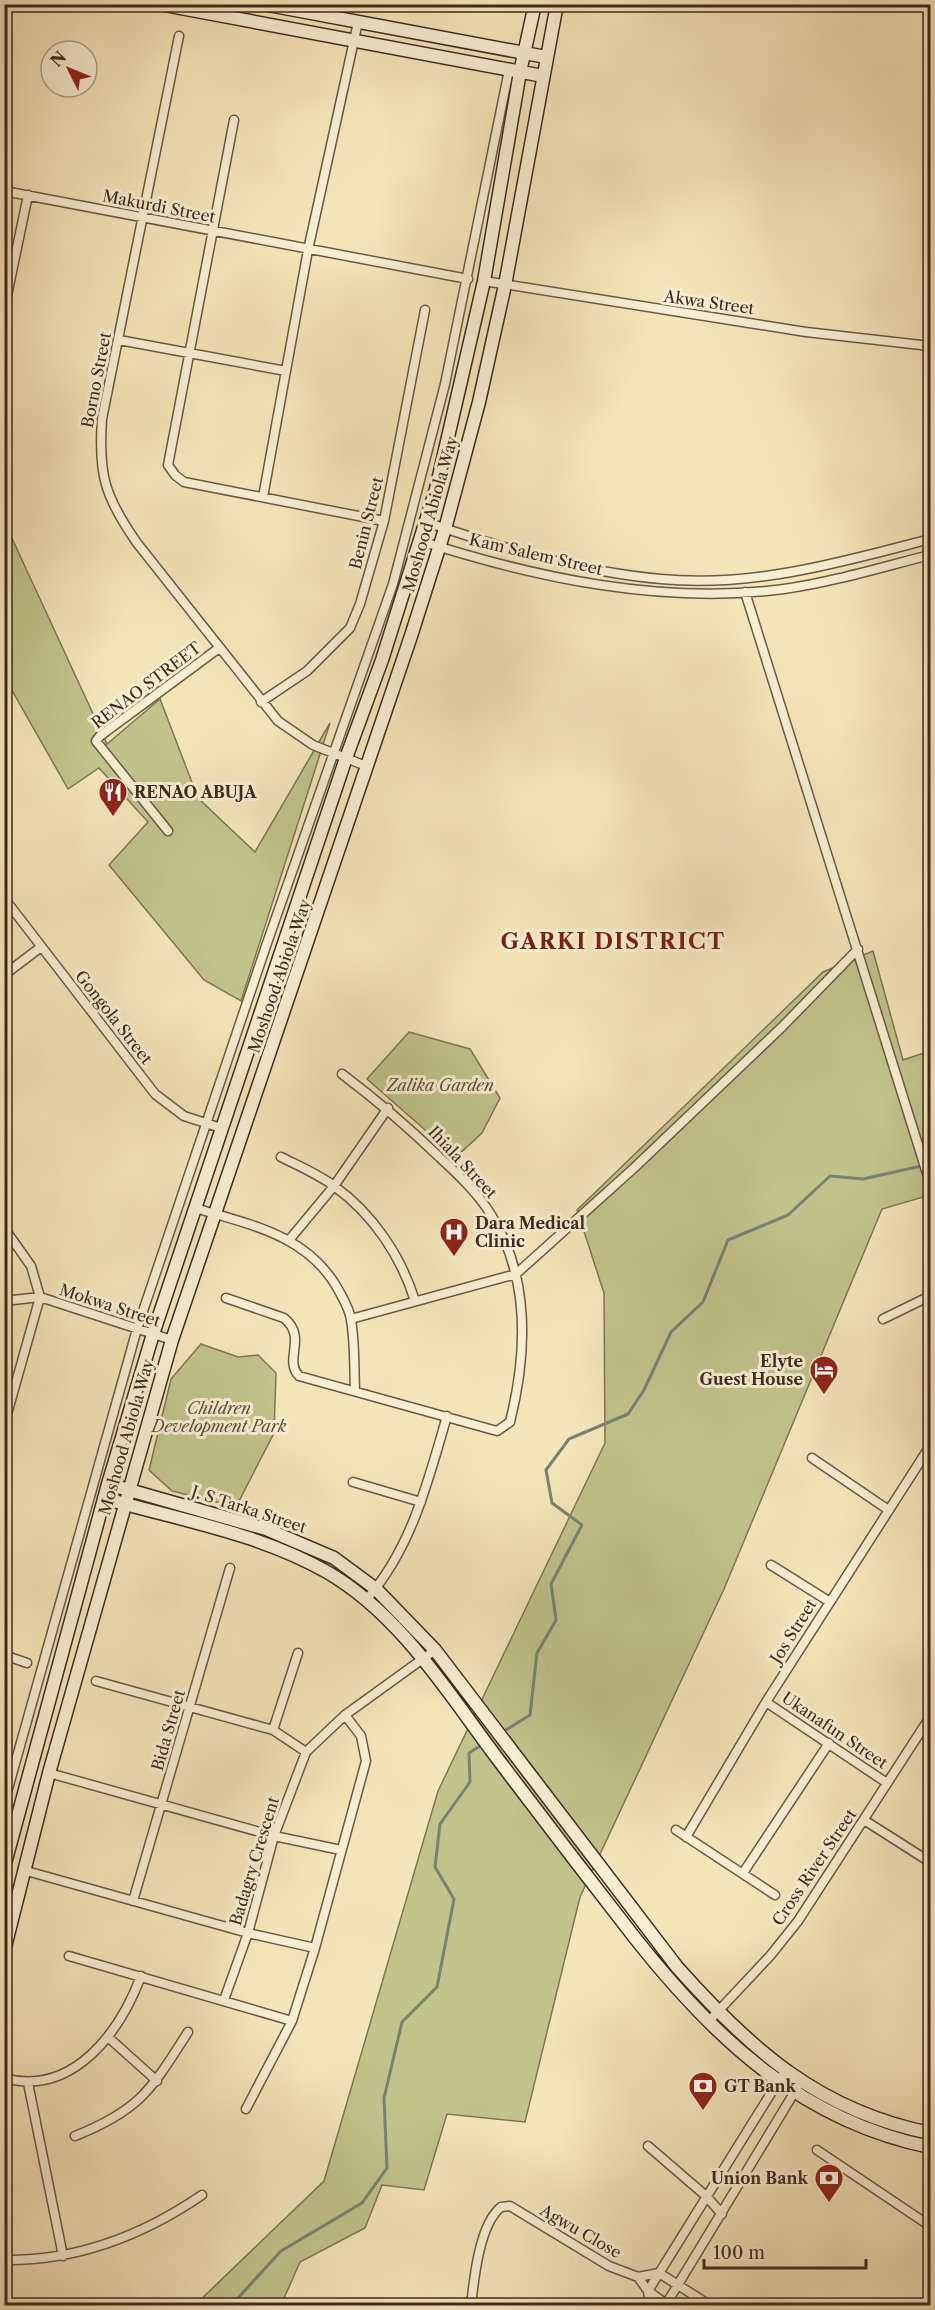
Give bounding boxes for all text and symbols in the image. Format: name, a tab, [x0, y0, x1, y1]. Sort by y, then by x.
north arrow	[39, 39, 99, 99]
text: N	[46, 47, 70, 71]
street label: Makurdi Street	[101, 185, 217, 227]
street label: Akwa Street	[661, 286, 756, 318]
street label: Borno Street	[77, 330, 115, 430]
street label: Moshood Abiola Way	[398, 433, 462, 594]
street label: Benin Street	[345, 474, 387, 571]
street label: Kam Salem Street	[467, 529, 605, 579]
street label: RENAO STREET	[87, 637, 205, 733]
restaurant icon: RENAO ABUJA	[97, 776, 129, 818]
place label: RENAO ABUJA	[134, 782, 257, 802]
street label: Moshood Abiola Way	[243, 895, 315, 1056]
district label: GARKI DISTRICT	[500, 928, 726, 955]
street label: Gongola Street	[71, 966, 157, 1068]
park label: Zalika Garden	[385, 1075, 494, 1095]
street label: Ihiala Street	[424, 1122, 502, 1203]
place label: Dara Medical Clinic	[475, 1213, 585, 1251]
hospital icon: Dara Medical Clinic	[438, 1216, 470, 1258]
street label: Mokwa Street	[57, 1279, 163, 1331]
place label: Elyte Guest House	[700, 1351, 803, 1389]
hotel icon: Elyte Guest House	[808, 1354, 840, 1396]
street label: Moshood Abiola Way	[94, 1356, 158, 1517]
park label: Children Development Park	[150, 1398, 287, 1436]
street label: J. S Tarka Street	[186, 1480, 309, 1537]
street label: Jos Street	[764, 1595, 821, 1669]
street label: Bida Street	[147, 1687, 189, 1773]
street label: Ukanafun Street	[778, 1687, 892, 1773]
street label: Badagry Crescent	[225, 1794, 283, 1928]
street label: Cross River Street	[768, 1805, 861, 1929]
bank icon: GT Bank	[687, 2070, 719, 2112]
place label: GT Bank	[724, 2076, 796, 2096]
bank icon: Union Bank	[813, 2162, 845, 2204]
place label: Union Bank	[711, 2168, 808, 2188]
street label: Agwu Close	[536, 2199, 625, 2262]
scale bar	[704, 2232, 866, 2270]
text: 100 m	[713, 2242, 765, 2264]

